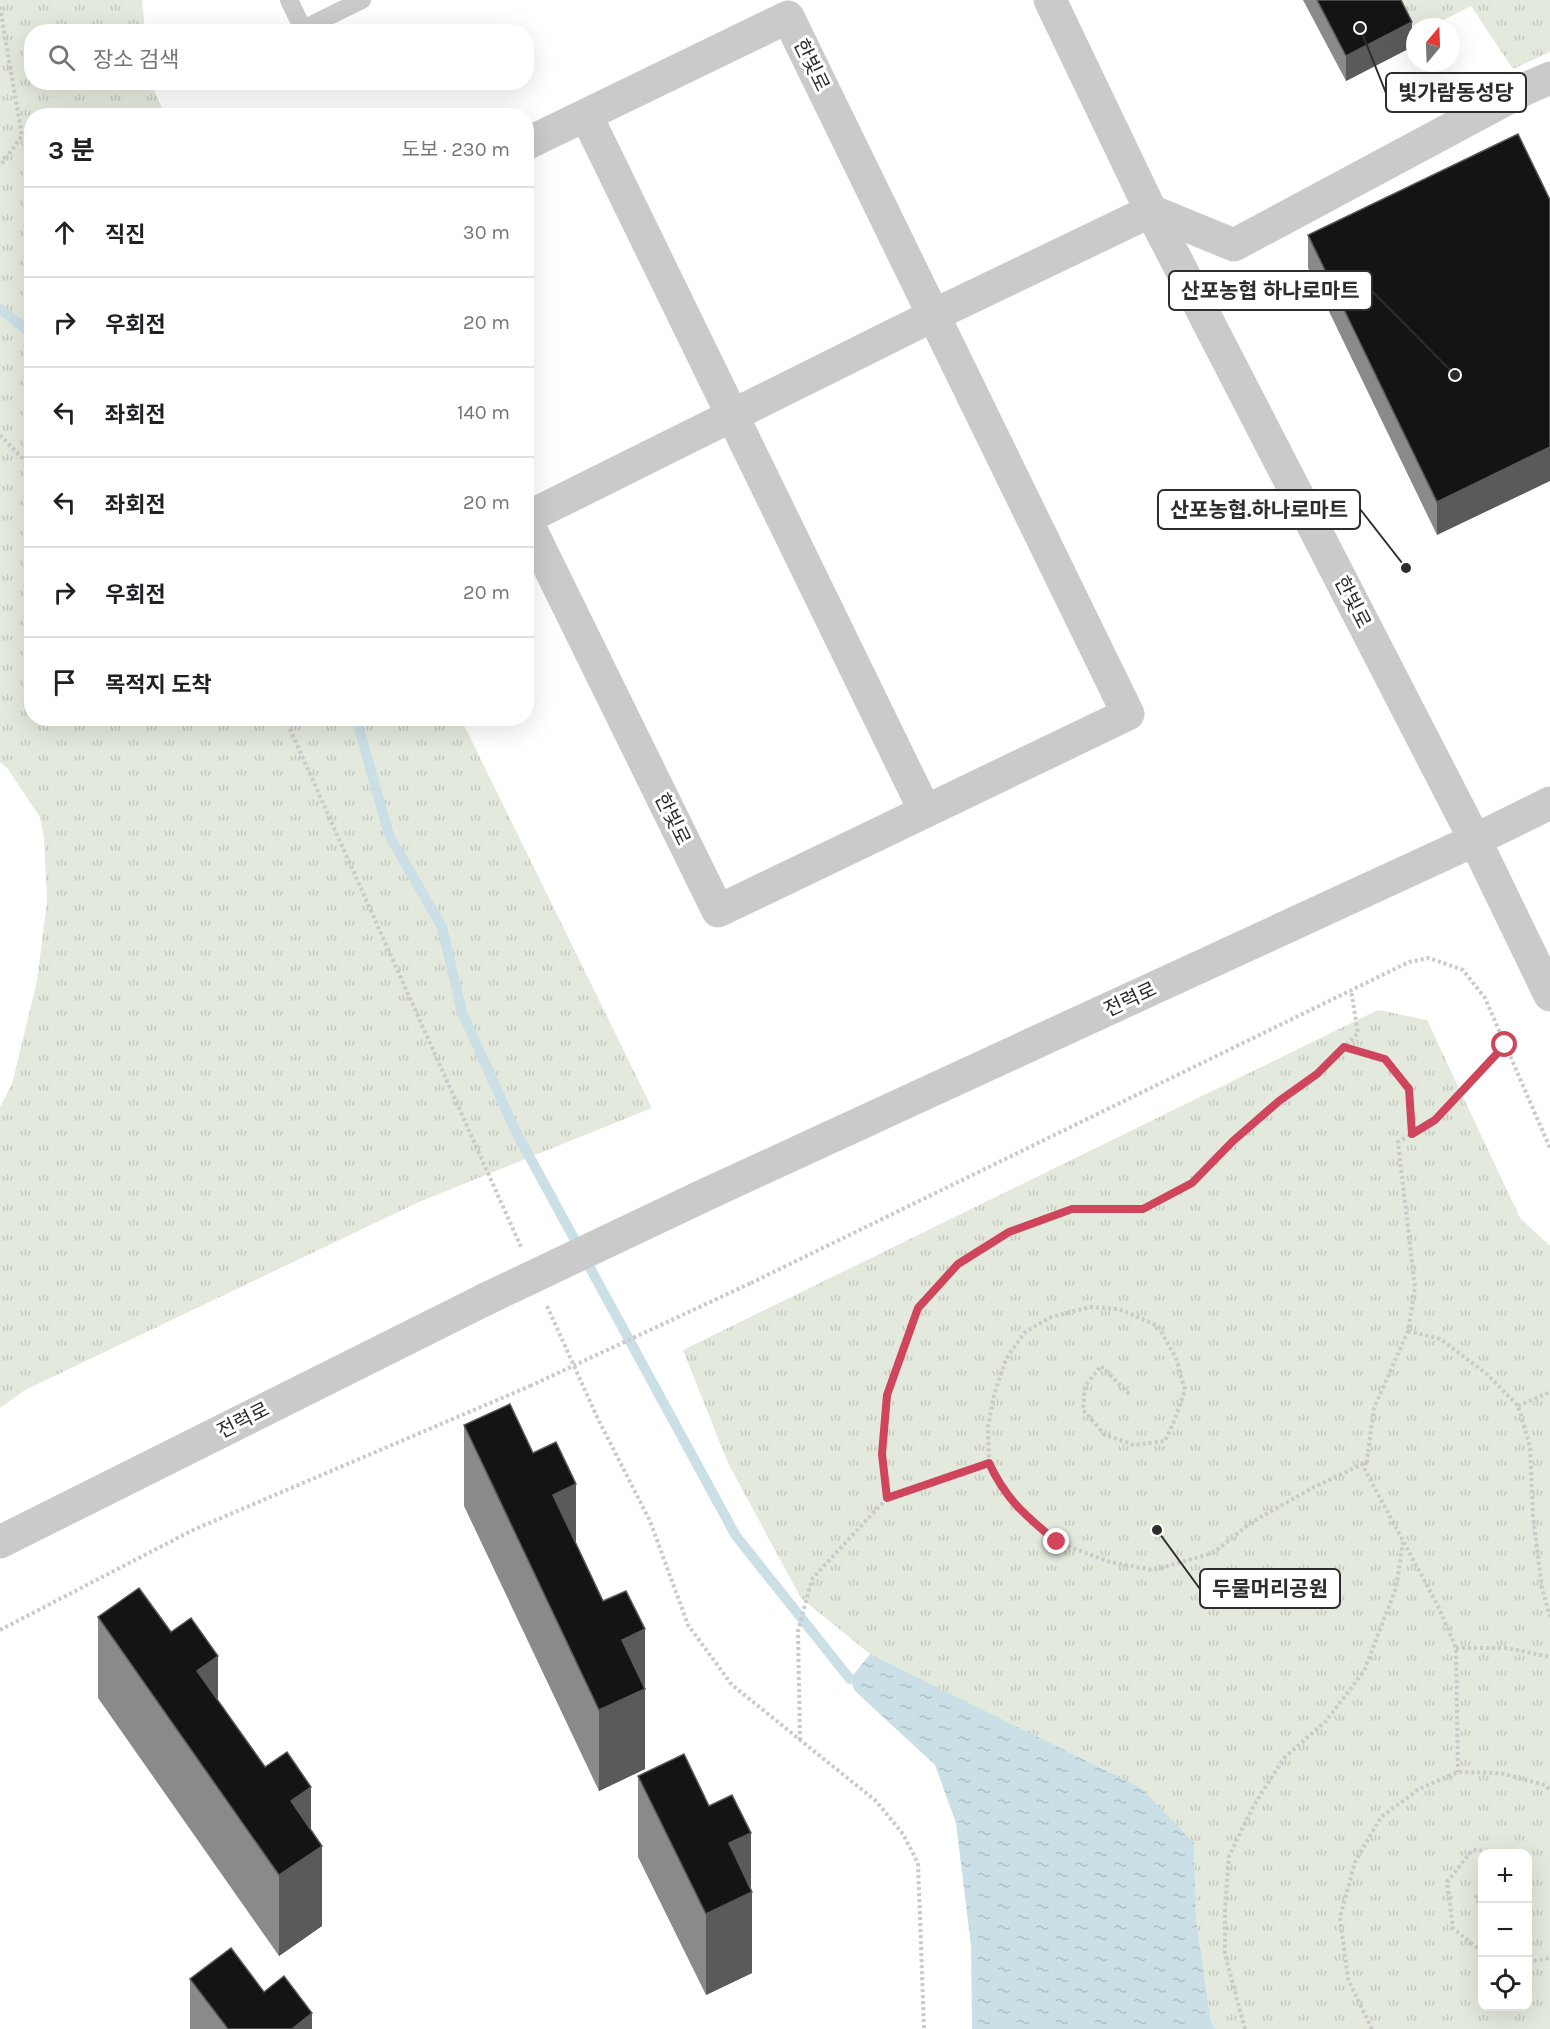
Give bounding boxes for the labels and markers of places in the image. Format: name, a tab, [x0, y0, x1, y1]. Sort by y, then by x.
callout: 빛가람동성당	[1386, 73, 1526, 112]
callout: 산포농협 하나로마트	[1169, 271, 1372, 310]
callout: 산포농협.하나로마트	[1158, 490, 1360, 529]
callout: 두물머리공원	[1200, 1569, 1340, 1608]

